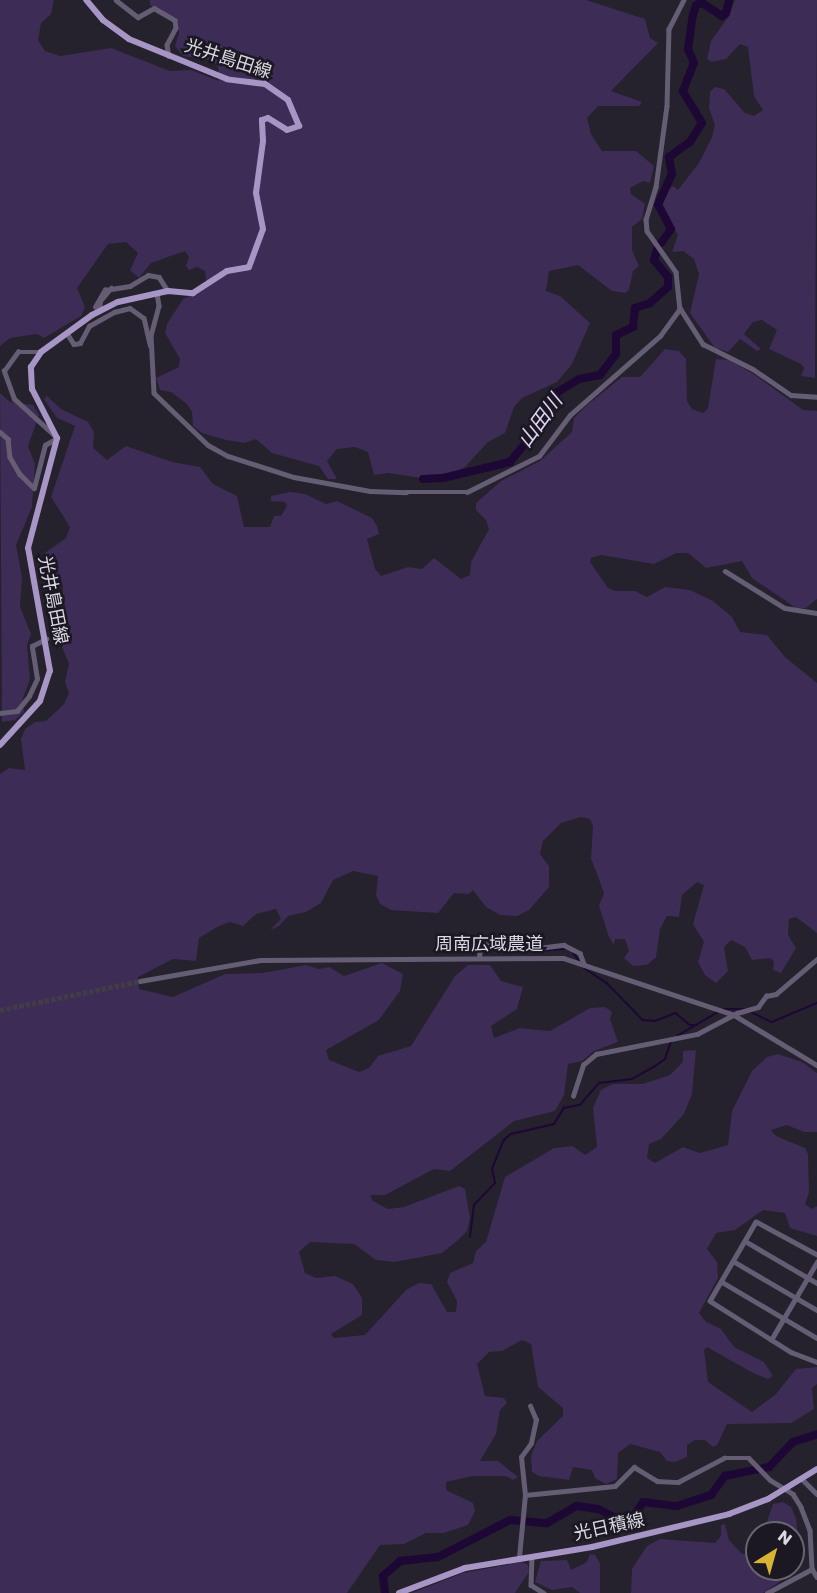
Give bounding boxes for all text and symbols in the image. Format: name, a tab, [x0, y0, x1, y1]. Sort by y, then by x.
street label: 光井島田線	[182, 35, 274, 83]
water label: 山田川	[513, 390, 567, 452]
street label: 光井島田線	[34, 554, 72, 646]
street label: 周南広域農道	[435, 933, 543, 955]
street label: 光日積線	[572, 1509, 646, 1545]
north arrow	[745, 1521, 805, 1581]
text: N	[773, 1525, 797, 1551]

